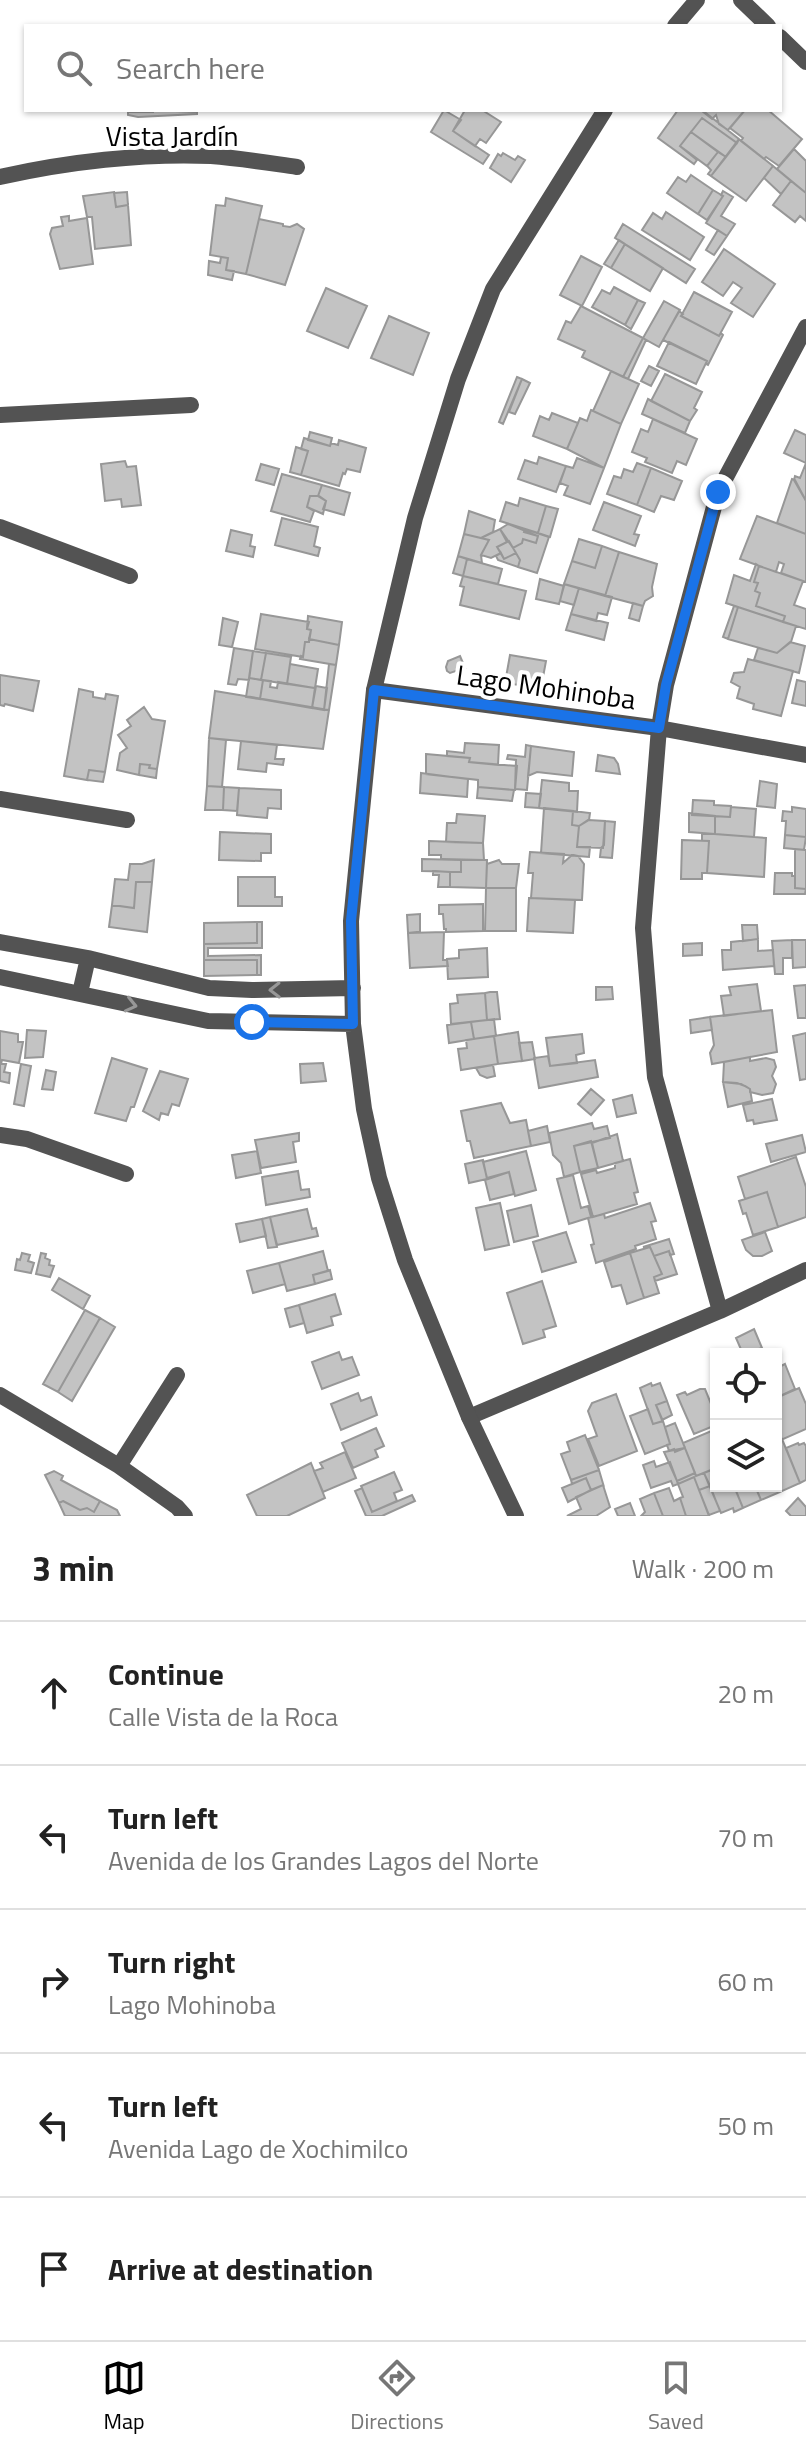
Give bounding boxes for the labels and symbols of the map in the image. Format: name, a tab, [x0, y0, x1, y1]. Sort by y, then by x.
street label: Vista Jardín	[106, 114, 238, 157]
route end	[700, 474, 736, 510]
street label: Lago Mohinoba	[454, 653, 639, 720]
one-way arrow	[268, 981, 281, 998]
one-way arrow	[124, 996, 137, 1013]
route start	[234, 1004, 270, 1040]

